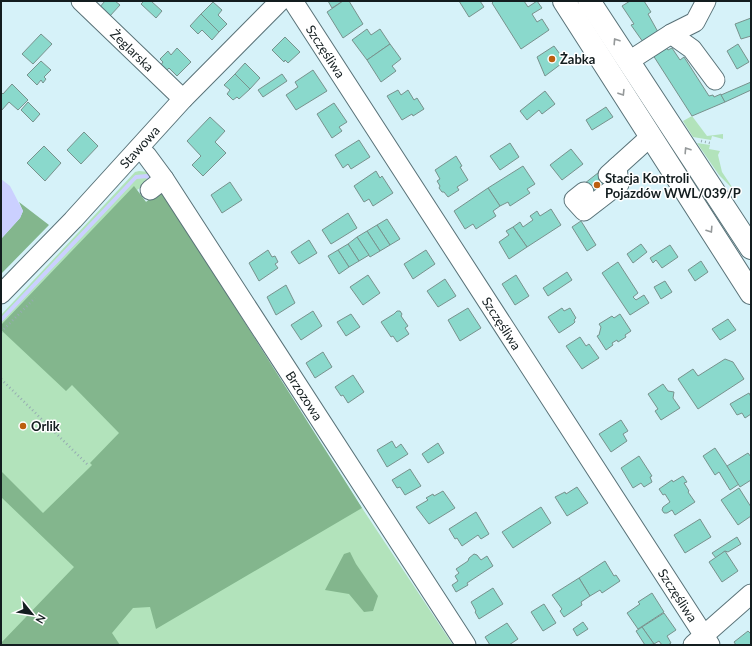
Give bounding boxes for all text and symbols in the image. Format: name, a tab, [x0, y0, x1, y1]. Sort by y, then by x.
street label: Szczęśliwa	[303, 22, 349, 81]
street label: Żeglarska	[107, 26, 157, 75]
one-way arrow	[613, 38, 620, 45]
place label: Żabka	[560, 51, 595, 67]
marker: Żabka	[547, 54, 557, 64]
one-way arrow	[618, 89, 625, 96]
street label: Stawowa	[116, 122, 163, 172]
one-way arrow	[684, 147, 692, 154]
place label: Stacja Kontroli Pojazdów WWL/039/P	[605, 170, 741, 201]
marker: Stacja Kontroli Pojazdów WWL/039/P	[592, 180, 602, 190]
one-way arrow	[705, 226, 713, 233]
street label: Szczęśliwa	[479, 294, 525, 353]
street label: Brzozowa	[283, 368, 326, 423]
place label: Orlik	[31, 418, 60, 434]
marker: Orlik	[18, 421, 28, 431]
street label: Szczęśliwa	[655, 566, 701, 625]
north arrow	[12, 594, 52, 634]
text: N	[33, 612, 49, 626]

